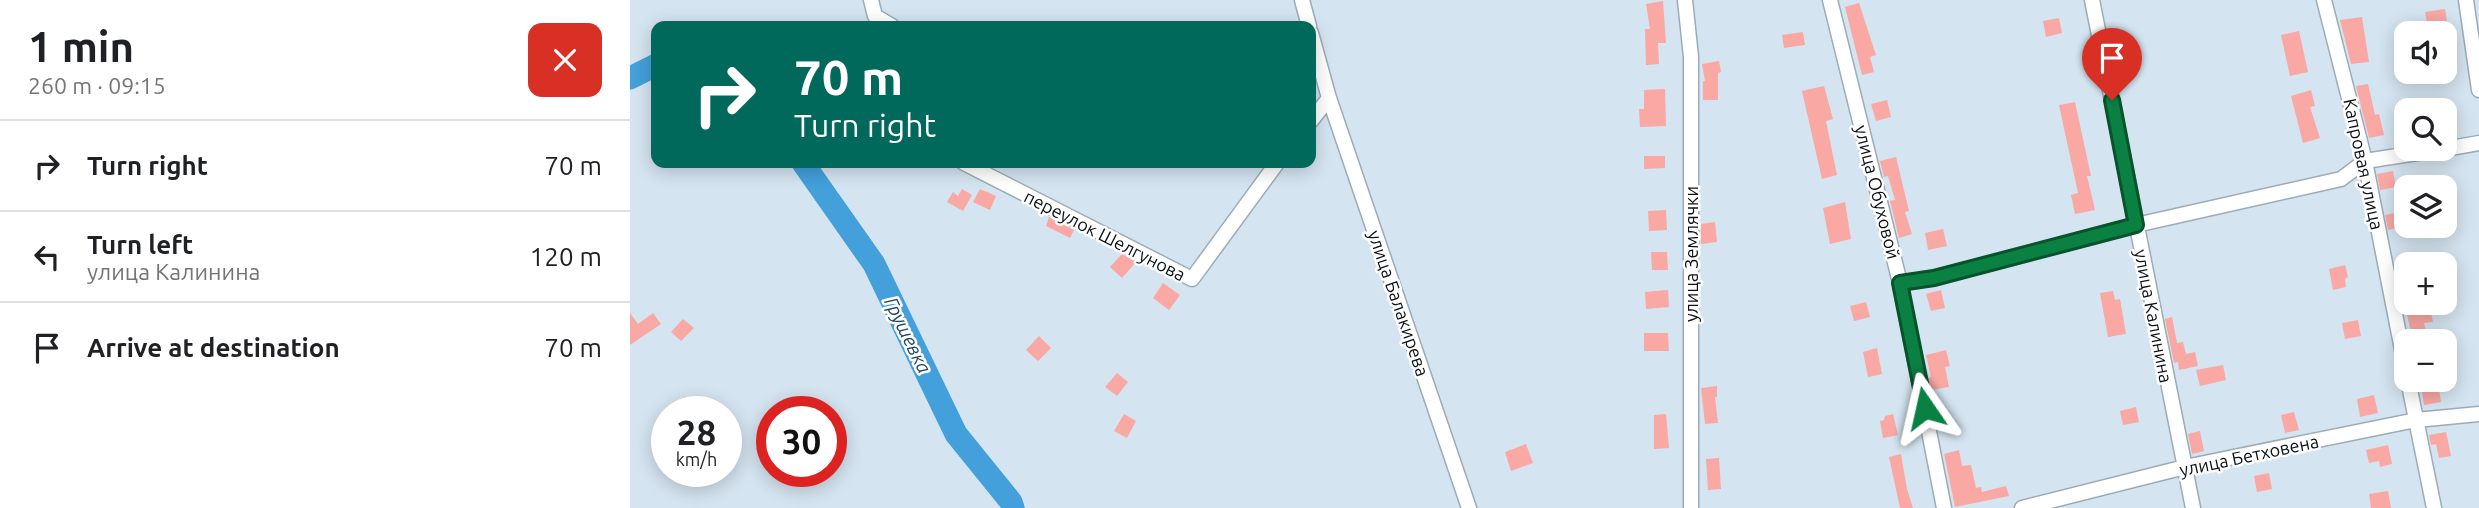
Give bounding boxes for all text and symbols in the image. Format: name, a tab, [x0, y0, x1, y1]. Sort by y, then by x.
map controls	[2394, 21, 2457, 392]
button: sound	[2394, 21, 2457, 84]
text: 1 min	[28, 23, 134, 70]
button: close	[528, 23, 602, 97]
pin	[2082, 28, 2142, 100]
icon: arrive	[2093, 39, 2131, 77]
icon: right	[679, 49, 770, 140]
text: 70 m	[794, 49, 903, 104]
text: 260 m · 09:15	[28, 73, 166, 98]
street label: Капровая улица	[2340, 96, 2388, 232]
button: search	[2394, 98, 2457, 161]
text: Turn right	[794, 107, 936, 143]
street label: улица Обуховой	[1852, 123, 1904, 261]
icon: right	[28, 147, 66, 185]
text: Turn right	[87, 151, 208, 180]
text: 70 m	[544, 151, 602, 180]
button: layers	[2394, 175, 2457, 238]
street label: переулок Шелгунова	[1021, 186, 1189, 284]
street label: улица Землячки	[1681, 186, 1701, 322]
street label: улица Балакирева	[1365, 227, 1433, 379]
text: Turn left	[87, 230, 193, 259]
icon: left	[28, 238, 66, 276]
text: 120 m	[530, 242, 602, 271]
street label: улица Калинина	[2131, 247, 2177, 385]
button: +	[2394, 252, 2457, 315]
text: улица Калинина	[87, 259, 260, 284]
water label: Грушевка	[880, 293, 936, 377]
icon: arrive	[28, 329, 66, 367]
button: −	[2394, 329, 2457, 392]
text: Arrive at destination	[87, 333, 340, 362]
text: 70 m	[544, 333, 602, 362]
position arrow	[1888, 371, 1962, 445]
speed limit sign: 30	[756, 396, 847, 487]
text: 28	[677, 412, 716, 452]
street label: улица Бетховена	[2178, 430, 2320, 480]
text: km/h	[676, 449, 717, 469]

